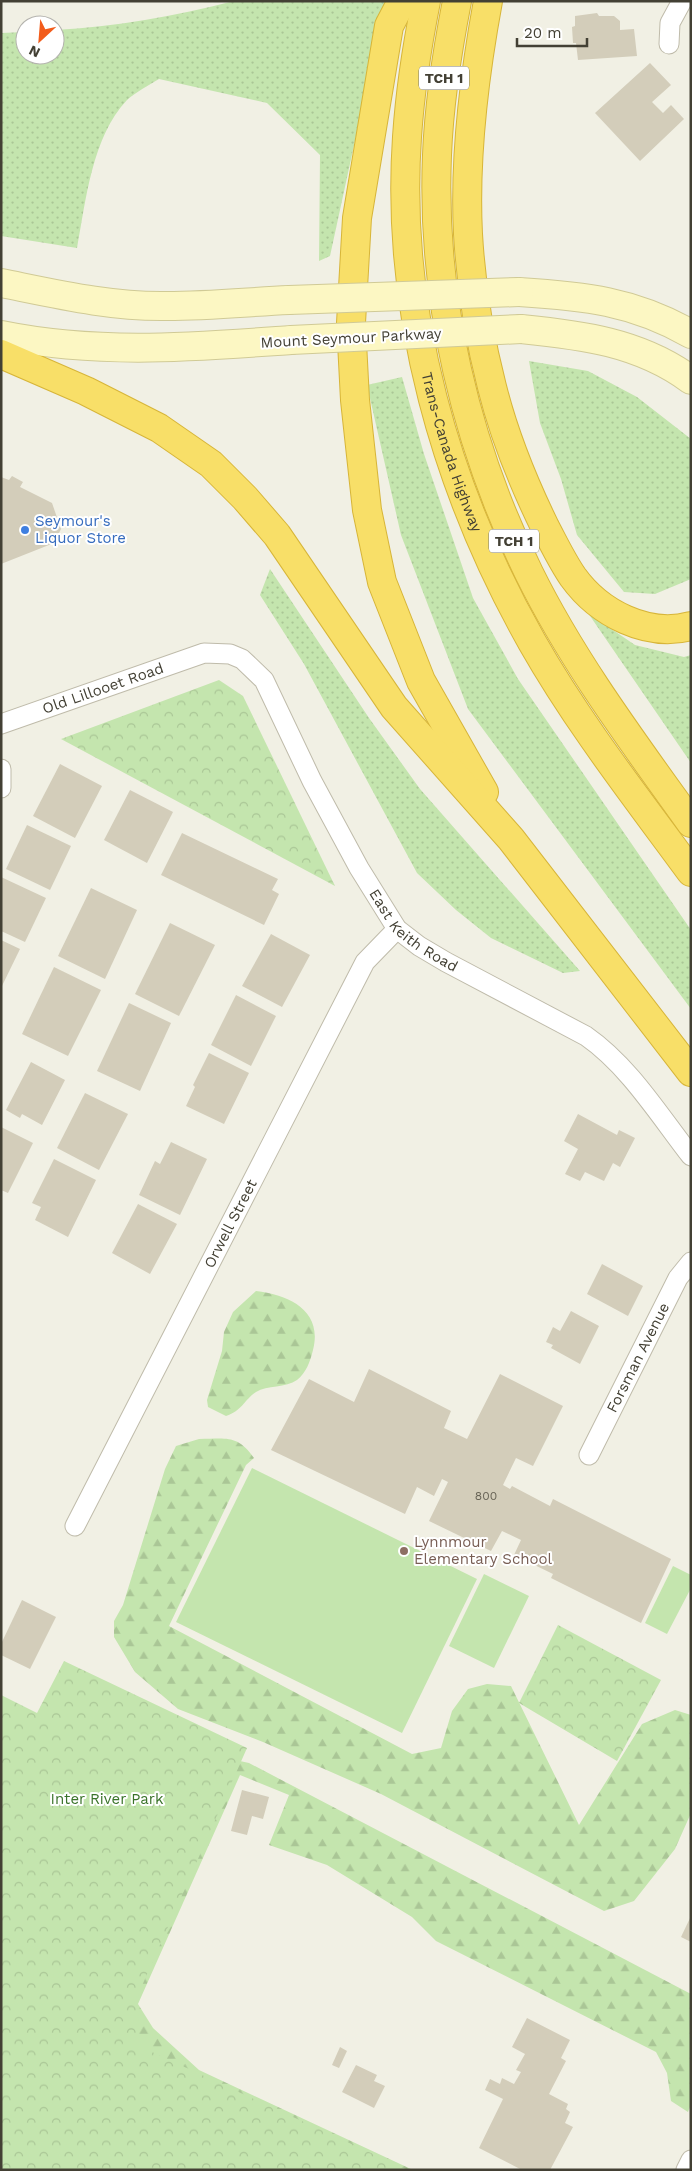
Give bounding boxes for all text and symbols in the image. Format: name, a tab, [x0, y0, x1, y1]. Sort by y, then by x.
north arrow	[15, 15, 65, 65]
scale bar	[517, 15, 587, 47]
text: 20 m	[524, 24, 562, 42]
text: N	[26, 42, 42, 61]
road number: TCH 1	[419, 66, 469, 90]
street label: Mount Seymour Parkway	[260, 324, 442, 352]
street label: Trans-Canada Highway	[418, 370, 486, 535]
place label: Seymour's Liquor Store	[35, 512, 126, 547]
marker: Seymour's Liquor Store	[19, 524, 31, 536]
road number: TCH 1	[489, 530, 539, 552]
street label: Old Lillooet Road	[40, 659, 166, 718]
street label: East Keith Road	[365, 886, 461, 976]
street label: Orwell Street	[200, 1176, 261, 1271]
street label: Forsman Avenue	[603, 1300, 673, 1416]
house number: 800	[475, 1489, 497, 1503]
place label: Lynnmour Elementary School	[414, 1533, 553, 1568]
marker: Lynnmour Elementary School	[398, 1545, 410, 1557]
park label: Inter River Park	[51, 1790, 164, 1808]

